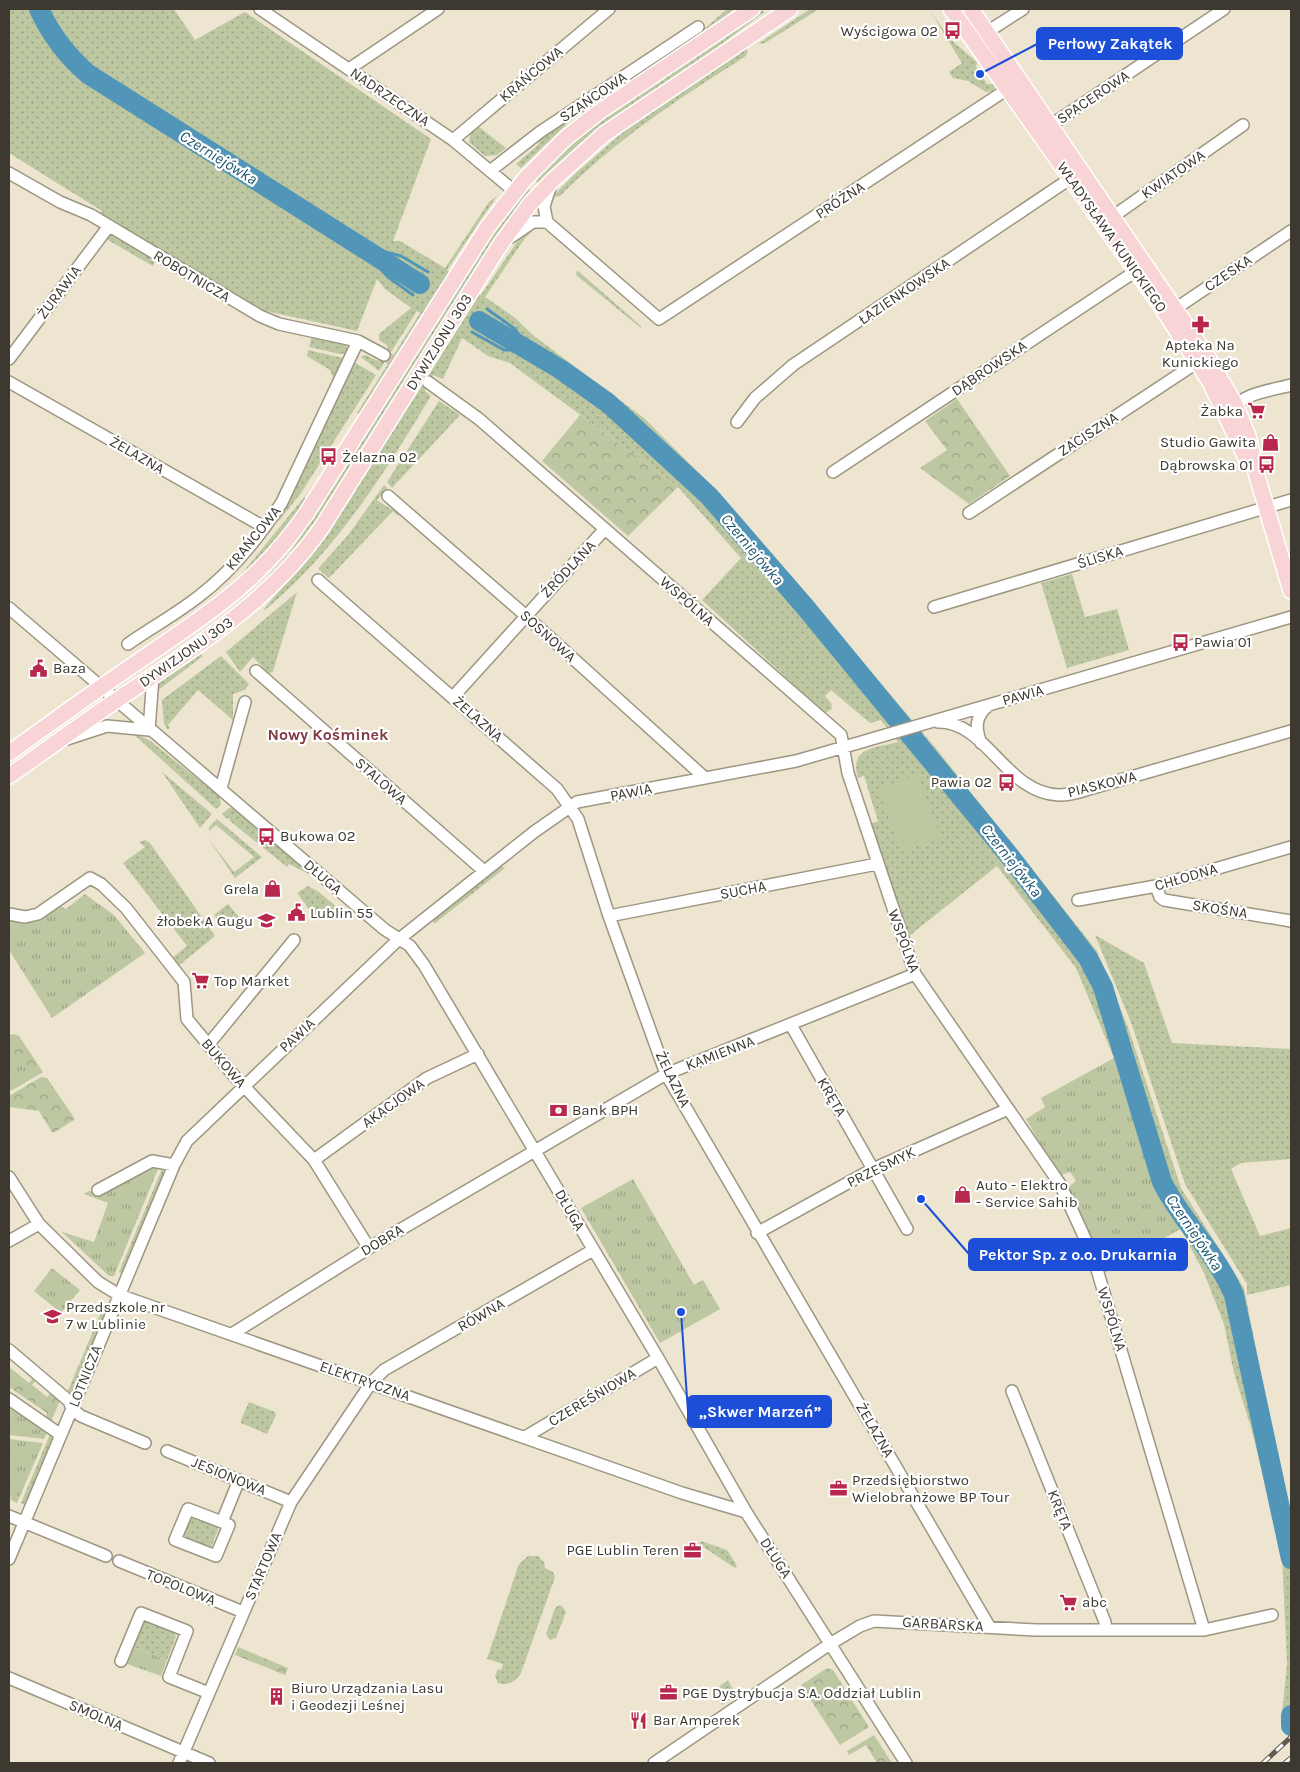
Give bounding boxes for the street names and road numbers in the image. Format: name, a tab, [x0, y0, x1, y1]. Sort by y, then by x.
street label: KRAŃCOWA	[495, 42, 567, 106]
street label: NADRZECZNA	[347, 64, 434, 130]
street label: SPACEROWA	[1053, 66, 1133, 128]
street label: SZAŃCOWA	[556, 68, 630, 126]
street label: KWIATOWA	[1138, 145, 1209, 202]
street label: WŁADYSŁAWA KUNICKIEGO	[1053, 158, 1171, 316]
street label: PRÓŻNA	[812, 177, 868, 223]
street label: ROBOTNICZA	[150, 246, 234, 306]
street label: CZESKA	[1201, 250, 1255, 295]
street label: ŁAZIENKOWSKA	[855, 254, 953, 328]
street label: ŻURAWIA	[33, 261, 85, 322]
street label: DYWIZJONU 303	[402, 290, 476, 394]
street label: DĄBROWSKA	[948, 336, 1030, 400]
street label: ZACISZNA	[1055, 408, 1122, 460]
street label: ŻELAZNA	[106, 432, 168, 478]
street label: KRAŃCOWA	[222, 502, 285, 574]
street label: ŹRÓDLANA	[537, 536, 599, 602]
street label: ŚLISKA	[1075, 541, 1126, 572]
street label: WSPÓLNA	[656, 572, 718, 630]
street label: SOSNOWA	[516, 606, 580, 666]
street label: DYWIZJONU 303	[136, 613, 236, 691]
street label: PAWIA	[1000, 680, 1046, 709]
street label: ŻELAZNA	[449, 692, 507, 746]
street label: STALOWA	[351, 754, 411, 809]
street label: PIASKOWA	[1066, 767, 1139, 801]
street label: PAWIA	[609, 779, 654, 805]
street label: DŁUGA	[300, 855, 346, 899]
street label: CHŁODNA	[1152, 859, 1220, 895]
street label: SUCHA	[718, 877, 768, 903]
street label: SKOŚNA	[1191, 896, 1249, 922]
street label: WSPÓLNA	[884, 907, 924, 976]
street label: PAWIA	[275, 1014, 319, 1056]
street label: KAMIENNA	[683, 1032, 757, 1074]
street label: BUKOWA	[198, 1035, 251, 1092]
street label: ŻELAZNA	[652, 1048, 695, 1111]
street label: AKACJOWA	[358, 1074, 428, 1132]
street label: KRĘTA	[814, 1074, 851, 1120]
street label: PRZESMYK	[844, 1143, 918, 1191]
street label: DŁUGA	[551, 1186, 589, 1234]
street label: DOBRA	[357, 1220, 407, 1260]
street label: WSPÓLNA	[1094, 1285, 1130, 1354]
street label: RÓWNA	[454, 1294, 508, 1336]
street label: LOTNICZA	[64, 1342, 106, 1410]
street label: ELEKTRYCZNA	[317, 1357, 413, 1405]
street label: CZEREŚNIOWA	[545, 1364, 639, 1430]
street label: ŻELAZNA	[852, 1399, 898, 1461]
street label: JESIONOWA	[189, 1453, 269, 1499]
street label: KRĘTA	[1044, 1487, 1076, 1533]
street label: STARTOWA	[241, 1529, 286, 1603]
street label: DŁUGA	[756, 1534, 796, 1582]
street label: TOPOLOWA	[144, 1565, 219, 1609]
street label: GARBARSKA	[902, 1613, 984, 1635]
street label: SMOLNA	[66, 1696, 126, 1735]

